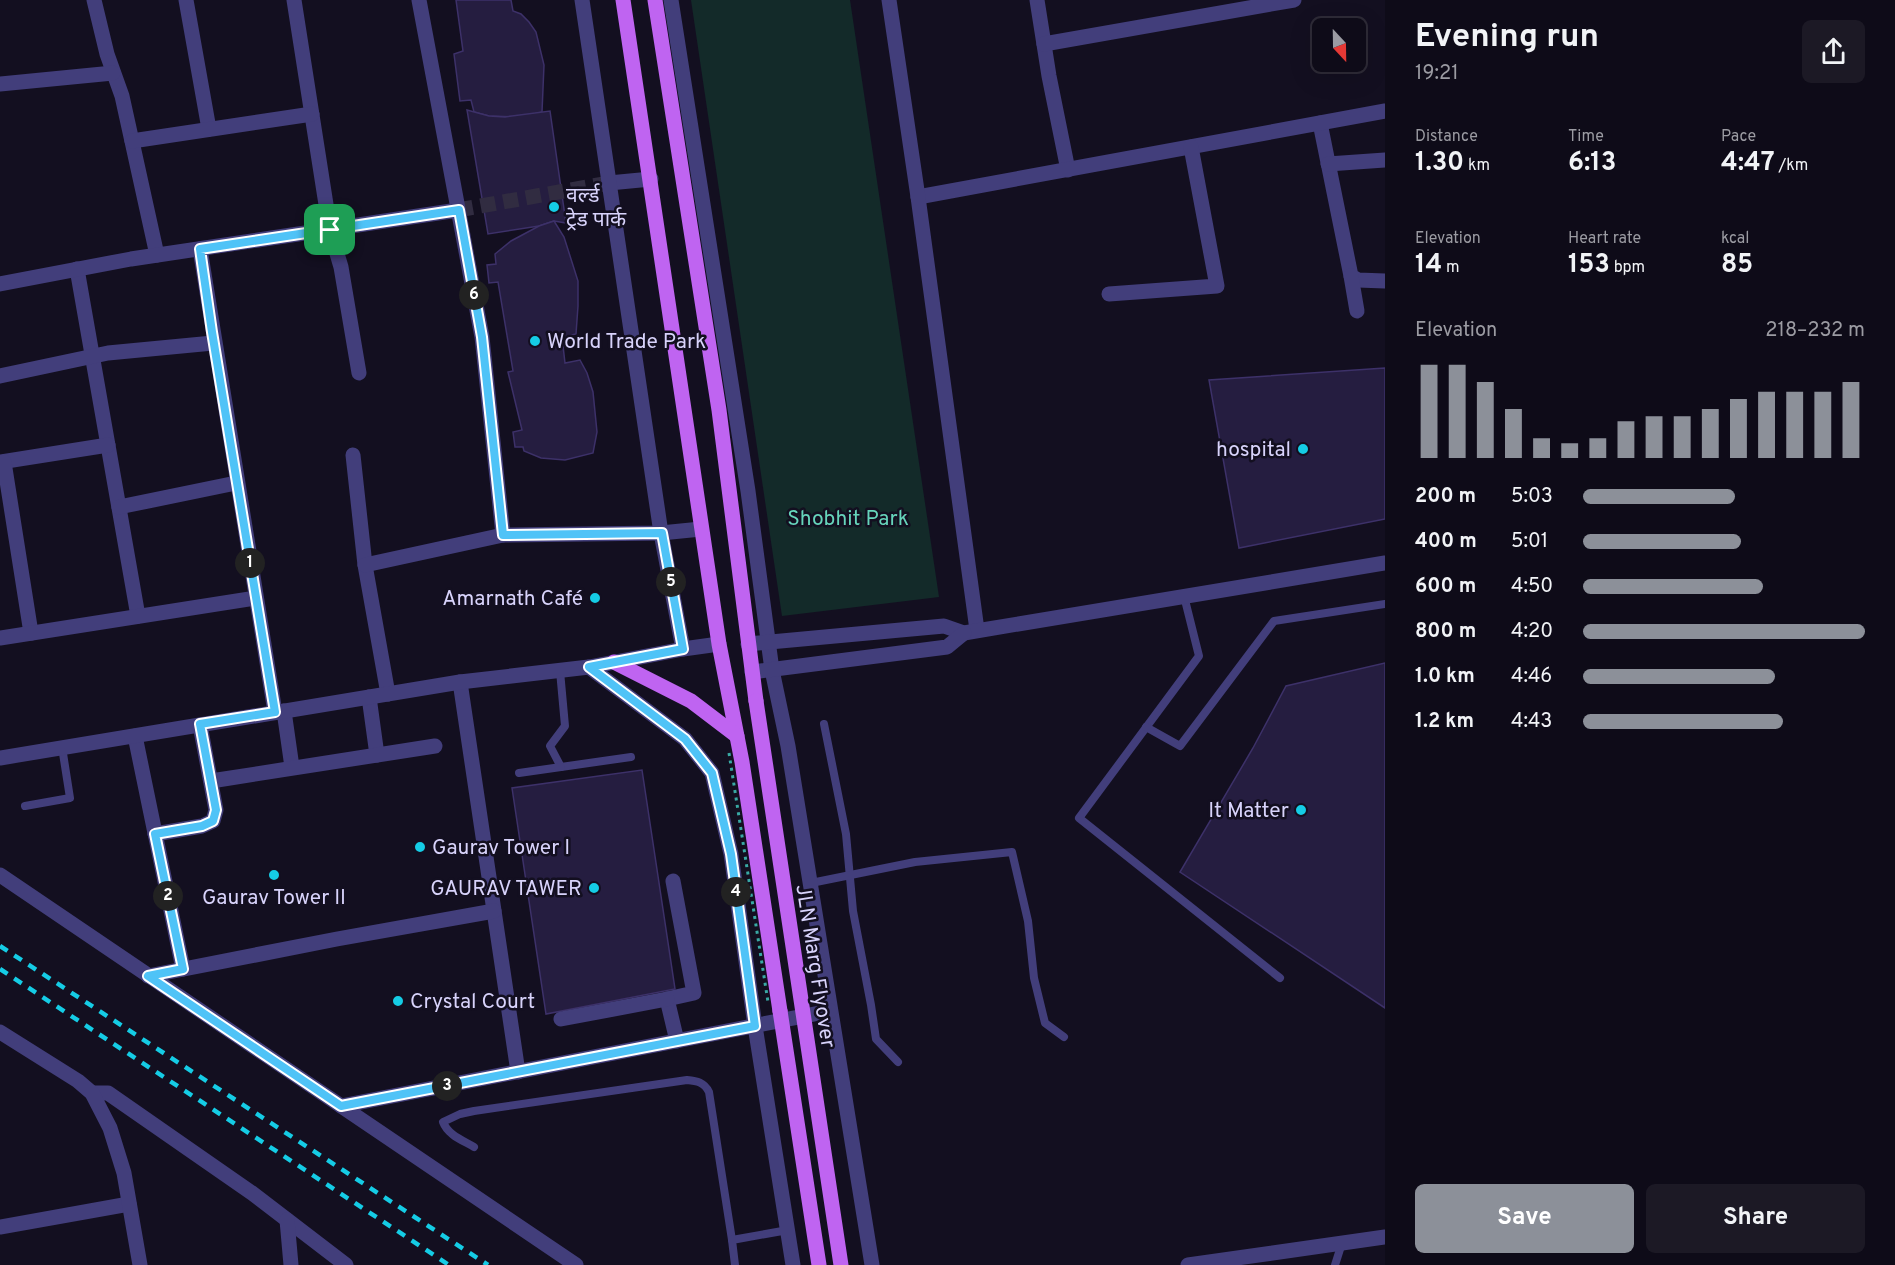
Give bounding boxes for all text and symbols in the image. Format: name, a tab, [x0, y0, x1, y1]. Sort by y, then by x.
text: Evening run	[1415, 17, 1599, 59]
north arrow	[1312, 18, 1366, 72]
map controls	[1312, 18, 1366, 72]
button: share	[1802, 20, 1865, 83]
text: 19:21	[1415, 61, 1459, 87]
text: Distance	[1415, 127, 1478, 147]
text: Time	[1568, 127, 1604, 147]
text: Pace	[1721, 127, 1756, 147]
text: 1.30	[1415, 147, 1464, 180]
text: 6:13	[1568, 147, 1616, 180]
text: 4:47	[1721, 147, 1775, 180]
text: km	[1464, 156, 1490, 176]
text: /km	[1775, 156, 1808, 176]
place label: वर्ल्ड ट्रेड पार्क	[566, 183, 627, 234]
marker: वर्ल्ड ट्रेड पार्क	[547, 200, 561, 214]
pin	[304, 204, 355, 255]
icon: arrive	[313, 213, 346, 246]
text: Elevation	[1415, 229, 1481, 249]
text: Heart rate	[1568, 229, 1641, 249]
text: kcal	[1721, 229, 1749, 249]
text: 14	[1415, 249, 1442, 282]
text: 153	[1568, 249, 1610, 282]
text: 85	[1721, 249, 1753, 282]
text: m	[1442, 258, 1459, 278]
text: bpm	[1610, 258, 1645, 278]
pin: 6	[459, 280, 489, 310]
text: 6	[469, 285, 479, 305]
text: Elevation	[1415, 318, 1497, 344]
text: 218–232 m	[1765, 318, 1865, 344]
place label: World Trade Park	[547, 329, 706, 356]
marker: World Trade Park	[528, 334, 542, 348]
place label: hospital	[1216, 437, 1291, 464]
marker: hospital	[1296, 442, 1310, 456]
text: 200 m	[1415, 484, 1476, 510]
text: 5:03	[1511, 484, 1553, 510]
park label: Shobhit Park	[787, 506, 909, 533]
text: 400 m	[1415, 529, 1477, 555]
text: 5:01	[1511, 529, 1548, 555]
pin: 1	[235, 548, 265, 578]
text: 1	[247, 553, 253, 573]
pin: 5	[656, 567, 686, 597]
text: 5	[666, 572, 676, 592]
text: 600 m	[1415, 574, 1476, 600]
text: 4:50	[1511, 574, 1553, 600]
place label: Amarnath Café	[442, 586, 583, 613]
marker: Amarnath Café	[588, 591, 602, 605]
text: 800 m	[1415, 619, 1476, 645]
text: 4:20	[1511, 619, 1553, 645]
text: 1.0 km	[1415, 664, 1475, 690]
text: 4:46	[1511, 664, 1552, 690]
text: 1.2 km	[1415, 709, 1474, 735]
text: 4:43	[1511, 709, 1552, 735]
place label: It Matter	[1208, 798, 1289, 825]
marker: It Matter	[1294, 803, 1308, 817]
place label: Gaurav Tower I	[432, 835, 570, 862]
marker: Gaurav Tower I	[413, 840, 427, 854]
marker: Gaurav Tower II	[267, 868, 281, 882]
place label: GAURAV TAWER	[430, 876, 582, 903]
pin: 4	[721, 877, 751, 907]
pin: 2	[153, 881, 183, 911]
marker: GAURAV TAWER	[587, 881, 601, 895]
text: 4	[731, 882, 741, 902]
street label: JLN Marg Flyover	[788, 883, 841, 1050]
place label: Gaurav Tower II	[202, 885, 346, 912]
text: 2	[163, 886, 173, 906]
place label: Crystal Court	[410, 989, 535, 1016]
marker: Crystal Court	[391, 994, 405, 1008]
pin: 3	[432, 1071, 462, 1101]
text: 3	[442, 1076, 452, 1096]
button: Save	[1415, 1184, 1634, 1253]
button: Share	[1646, 1184, 1865, 1253]

